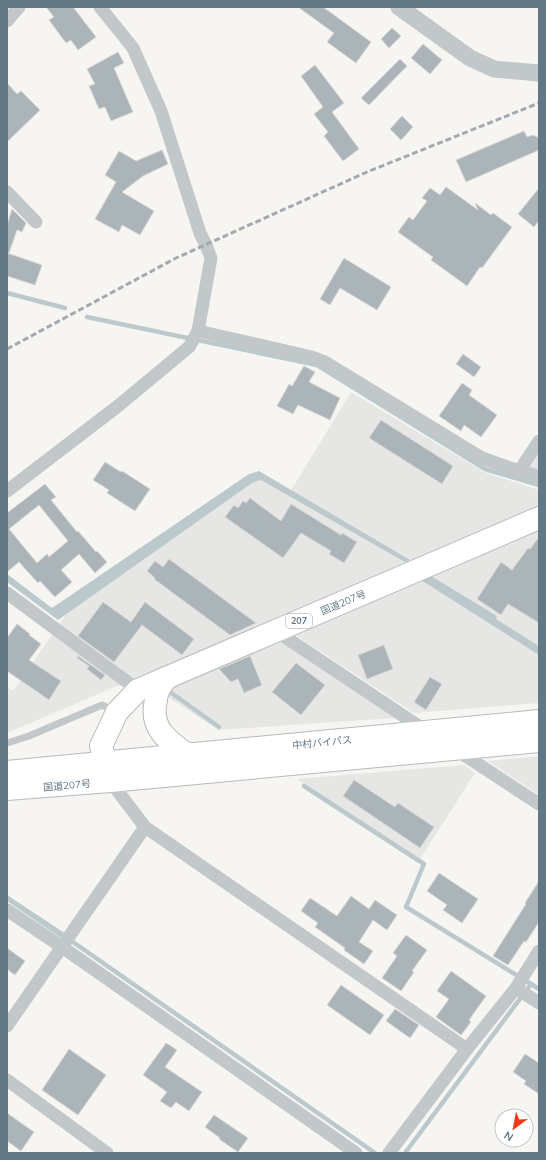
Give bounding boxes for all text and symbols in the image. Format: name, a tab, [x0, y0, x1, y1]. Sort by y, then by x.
street label: 国道207号	[319, 587, 368, 618]
road number: 207	[286, 614, 312, 628]
street label: 中村バイパス	[292, 733, 352, 752]
street label: 国道207号	[43, 777, 92, 794]
north arrow	[494, 1108, 534, 1148]
text: N	[501, 1128, 516, 1145]

